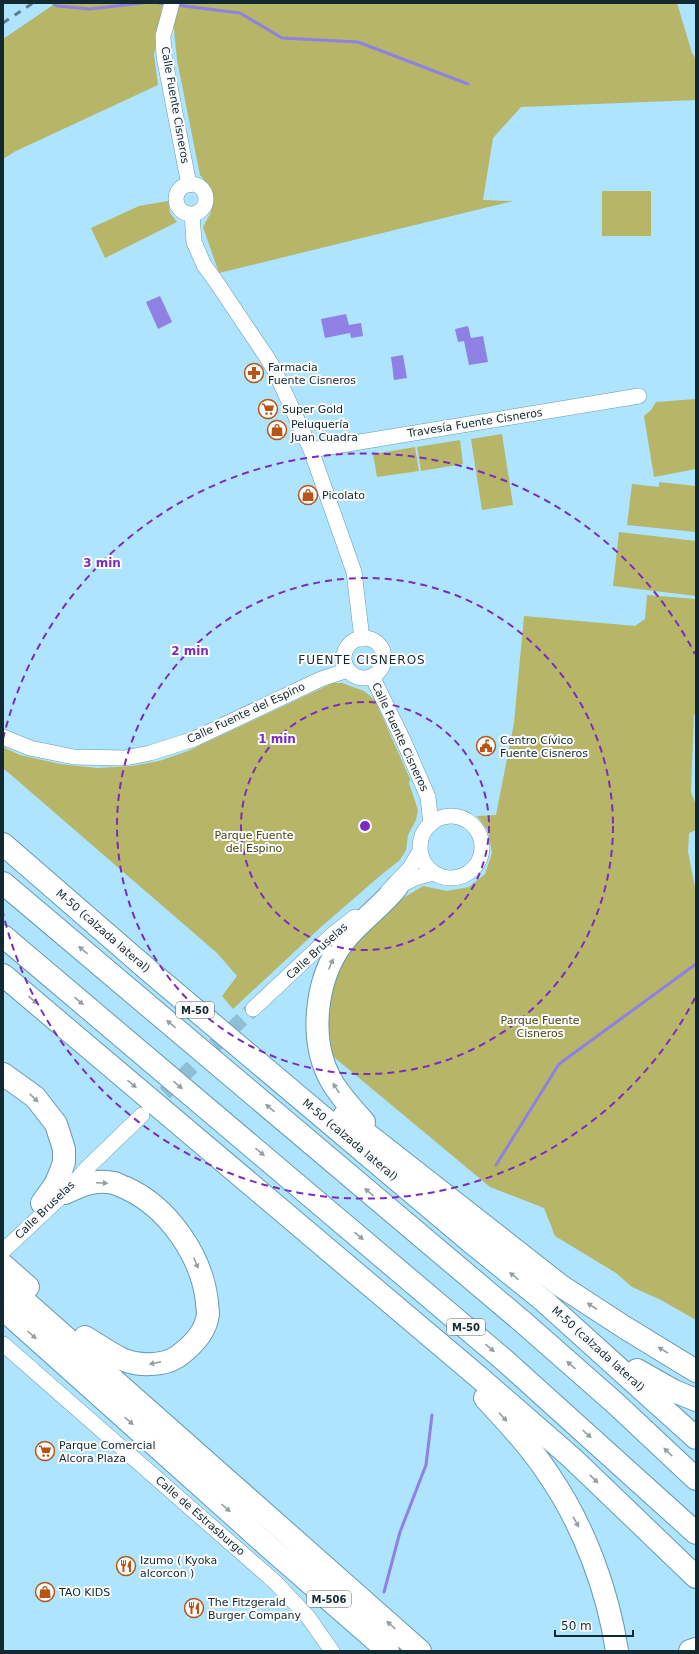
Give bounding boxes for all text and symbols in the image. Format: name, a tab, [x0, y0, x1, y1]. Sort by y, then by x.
street label: Calle Fuente Cisneros	[158, 45, 192, 165]
place label: Farmacia Fuente Cisneros	[268, 361, 356, 387]
pharmacy icon: Farmacia Fuente Cisneros	[243, 362, 265, 384]
supermarket icon: Super Gold	[257, 398, 279, 420]
place label: Super Gold	[282, 403, 343, 416]
street label: Travesía Fuente Cisneros	[406, 406, 544, 440]
place label: Peluquería Juan Cuadra	[290, 418, 358, 444]
shop icon: Peluquería Juan Cuadra	[266, 419, 288, 441]
shop icon: Picolato	[297, 484, 319, 506]
place label: Picolato	[322, 489, 365, 502]
text: 3 min	[83, 556, 121, 570]
text: 2 min	[171, 644, 209, 658]
district label: FUENTE CISNEROS	[298, 653, 426, 667]
street label: Calle Fuente del Espino	[185, 680, 307, 746]
street label: Calle Fuente Cisneros	[369, 680, 431, 794]
text: 1 min	[258, 732, 296, 746]
place label: Centro Cívico Fuente Cisneros	[500, 734, 588, 760]
public building icon: Centro Cívico Fuente Cisneros	[475, 735, 497, 757]
centre of rings	[358, 819, 372, 833]
park label: Parque Fuente del Espino	[215, 829, 294, 855]
street label: M-50 (calzada lateral)	[53, 887, 153, 975]
street label: Calle Bruselas	[284, 920, 350, 982]
one-way arrow	[78, 946, 88, 955]
one-way arrow	[328, 959, 334, 970]
one-way arrow	[28, 995, 38, 1004]
one-way arrow	[74, 996, 83, 1005]
road number: M-50	[176, 1002, 214, 1018]
park label: Parque Fuente Cisneros	[501, 1014, 580, 1040]
one-way arrow	[165, 1019, 176, 1028]
one-way arrow	[127, 1079, 138, 1088]
one-way arrow	[173, 1080, 184, 1089]
one-way arrow	[332, 1083, 340, 1094]
one-way arrow	[29, 1093, 39, 1103]
street label: M-50 (calzada lateral)	[300, 1096, 400, 1184]
one-way arrow	[265, 1103, 275, 1112]
one-way arrow	[254, 1148, 265, 1157]
street label: Calle Bruselas	[12, 1178, 78, 1242]
one-way arrow	[96, 1180, 109, 1186]
one-way arrow	[364, 1187, 374, 1196]
one-way arrow	[354, 1232, 364, 1241]
one-way arrow	[193, 1258, 199, 1270]
one-way arrow	[508, 1272, 519, 1281]
one-way arrow	[587, 1302, 597, 1310]
street label: M-50 (calzada lateral)	[549, 1304, 647, 1394]
road number: M-50	[447, 1319, 485, 1335]
one-way arrow	[27, 1330, 37, 1339]
one-way arrow	[485, 1343, 495, 1352]
one-way arrow	[658, 1346, 668, 1354]
one-way arrow	[566, 1360, 577, 1369]
one-way arrow	[149, 1361, 162, 1367]
one-way arrow	[498, 1412, 507, 1422]
one-way arrow	[124, 1417, 134, 1426]
one-way arrow	[582, 1430, 592, 1439]
place label: Parque Comercial Alcora Plaza	[59, 1439, 156, 1465]
supermarket icon: Parque Comercial Alcora Plaza	[34, 1440, 56, 1462]
one-way arrow	[663, 1448, 672, 1457]
street label: Calle de Estrasburgo	[153, 1474, 247, 1558]
one-way arrow	[589, 1474, 599, 1484]
one-way arrow	[221, 1503, 231, 1513]
one-way arrow	[572, 1516, 579, 1528]
place label: Izumo ( Kyoka alcorcon )	[140, 1554, 217, 1580]
restaurant icon: Izumo ( Kyoka alcorcon )	[115, 1555, 137, 1577]
shop icon: TAO KIDS	[34, 1581, 56, 1603]
place label: TAO KIDS	[58, 1586, 110, 1599]
road number: M-506	[307, 1591, 351, 1607]
place label: The Fitzgerald Burger Company	[207, 1596, 301, 1622]
restaurant icon: The Fitzgerald Burger Company	[183, 1597, 205, 1619]
scale bar	[555, 1612, 633, 1638]
text: 50 m	[561, 1619, 592, 1633]
one-way arrow	[386, 1620, 396, 1630]

